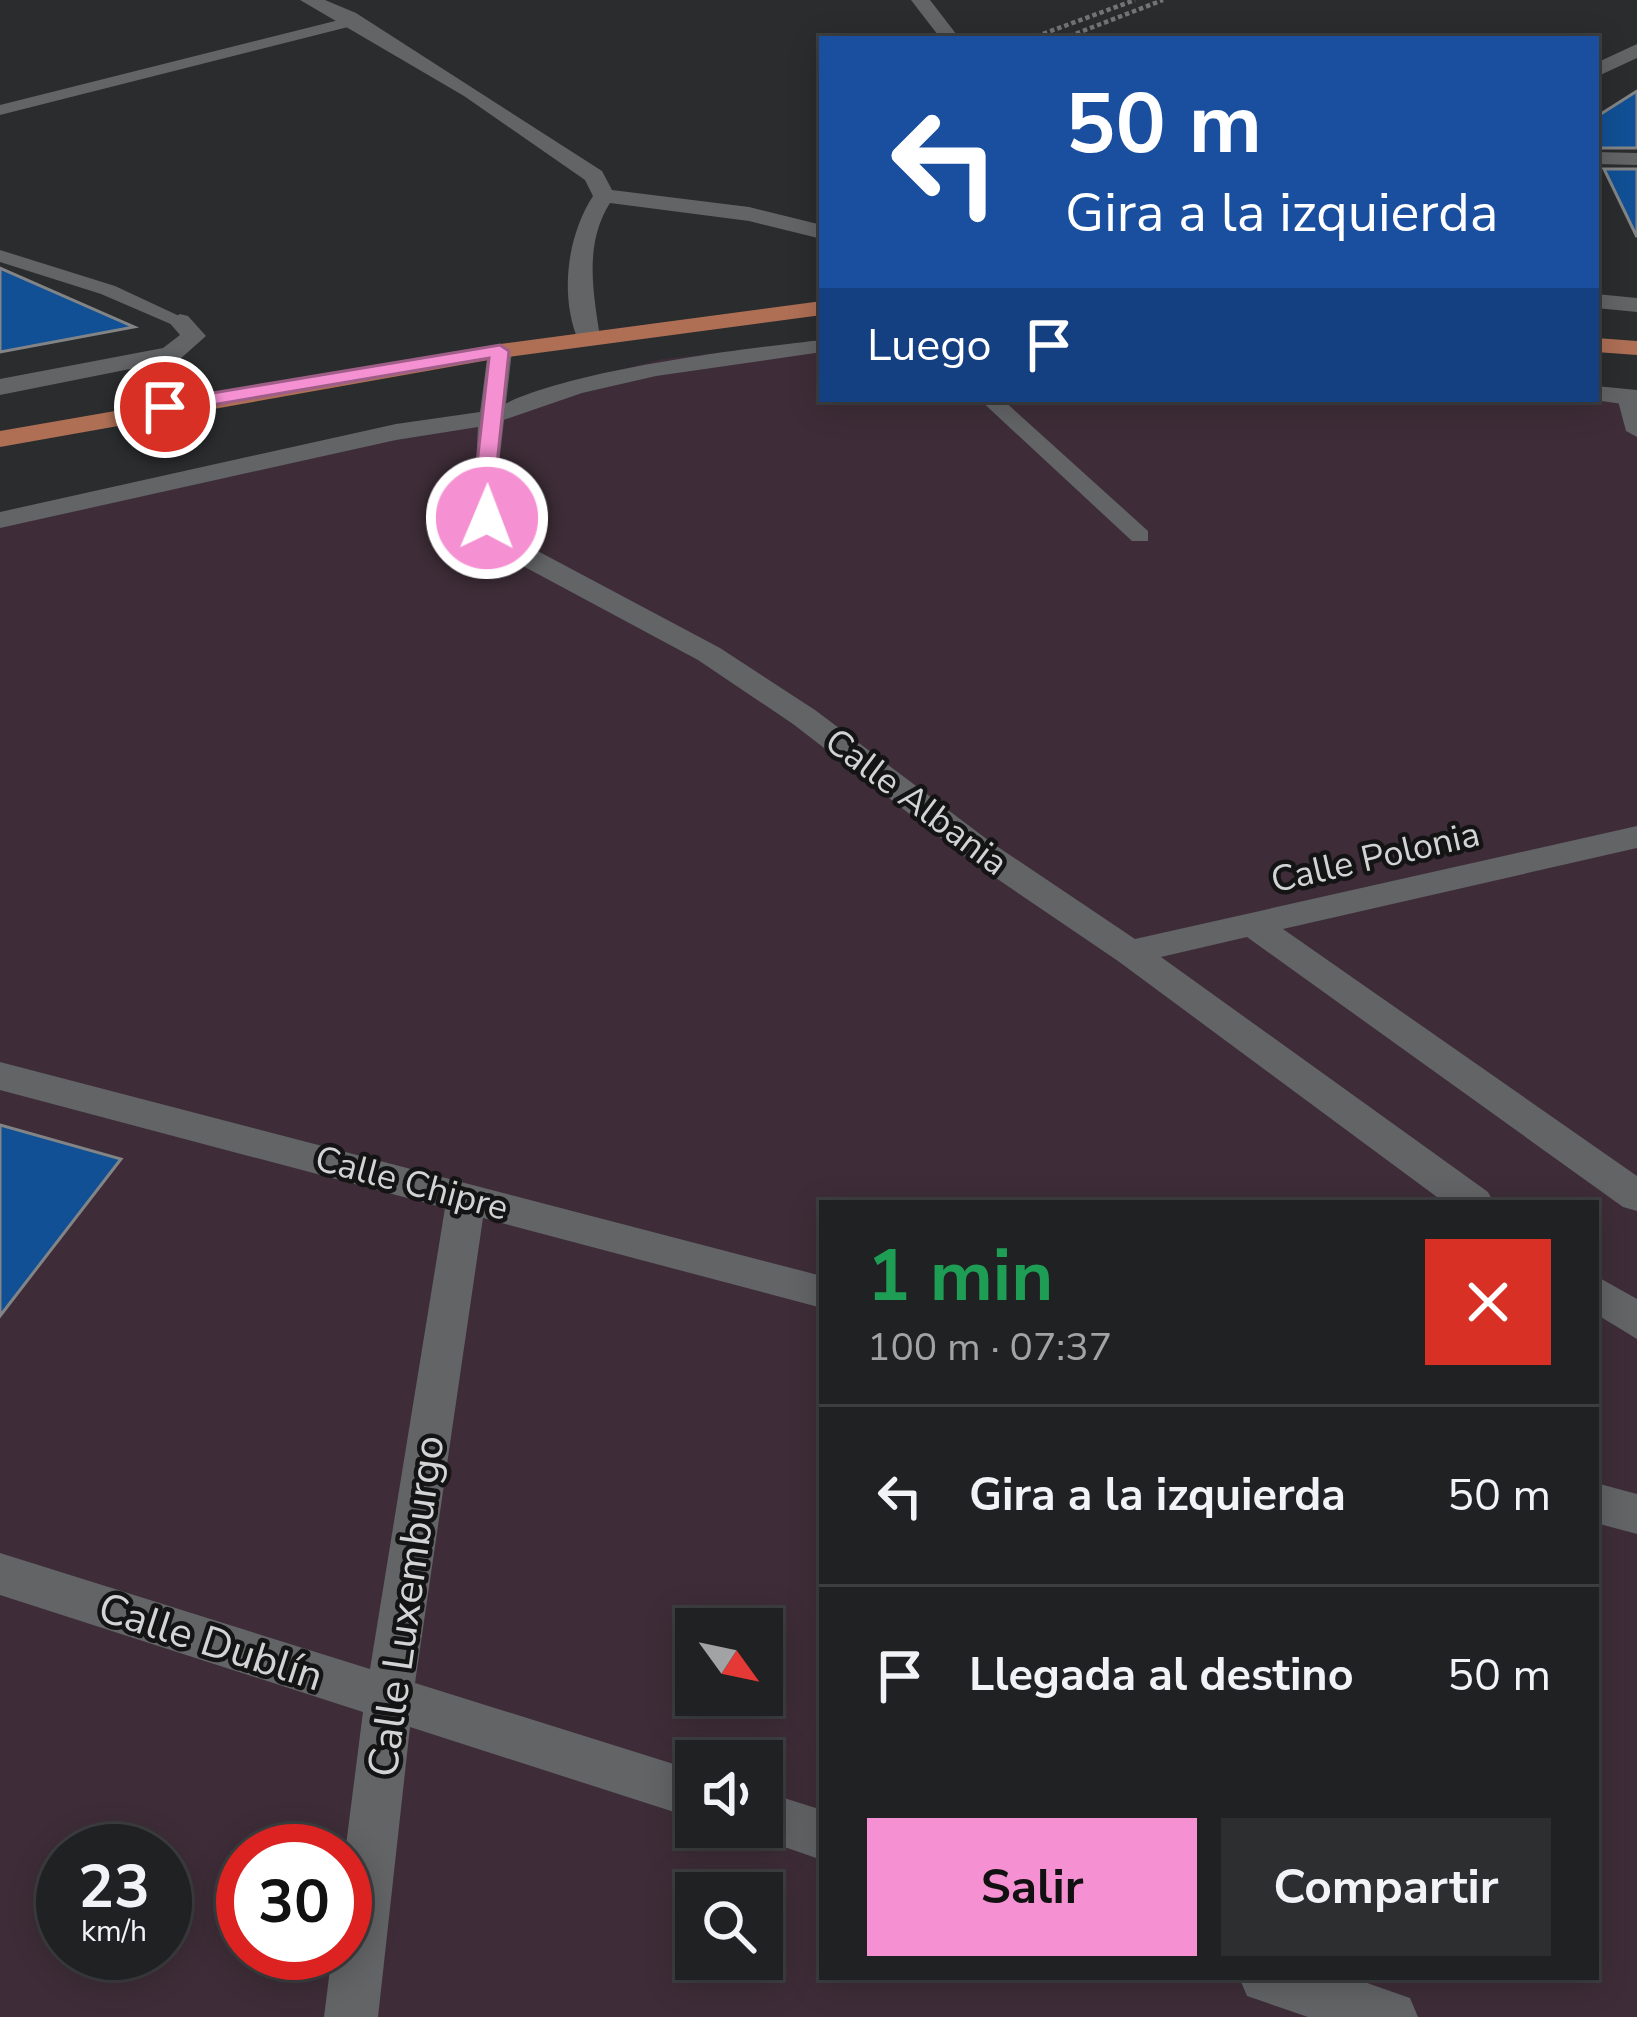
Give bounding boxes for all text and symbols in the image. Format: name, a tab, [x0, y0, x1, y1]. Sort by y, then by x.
text: 50 m	[1065, 67, 1262, 182]
icon: left	[867, 84, 1023, 240]
text: Gira a la izquierda	[1065, 176, 1498, 250]
icon: arrive	[1016, 312, 1082, 378]
text: Luego	[867, 315, 992, 376]
pin	[114, 356, 216, 458]
icon: arrive	[132, 374, 198, 440]
position arrow	[424, 455, 550, 581]
street label: Calle Albania	[815, 717, 1018, 887]
street label: Calle Polonia	[1266, 810, 1484, 905]
street label: Calle Chipre	[310, 1134, 514, 1233]
text: 1 min	[867, 1227, 1053, 1325]
button: close	[1425, 1239, 1551, 1365]
text: 100 m · 07:37	[867, 1321, 1112, 1374]
street label: Calle Luxemburgo	[354, 1432, 459, 1781]
icon: left	[867, 1463, 933, 1529]
text: Gira a la izquierda	[969, 1465, 1346, 1526]
text: 50 m	[1447, 1465, 1551, 1526]
street label: Calle Dublín	[91, 1579, 330, 1706]
north arrow	[675, 1608, 783, 1716]
map controls	[675, 1608, 783, 1980]
icon: arrive	[867, 1643, 933, 1709]
text: Llegada al destino	[969, 1645, 1354, 1706]
text: 50 m	[1447, 1645, 1551, 1706]
button: sound	[675, 1740, 783, 1848]
button: Salir	[867, 1818, 1197, 1956]
button: Compartir	[1221, 1818, 1551, 1956]
speed limit sign: 30	[216, 1824, 372, 1980]
text: 23	[78, 1846, 150, 1928]
button: search	[675, 1872, 783, 1980]
text: km/h	[81, 1911, 147, 1952]

